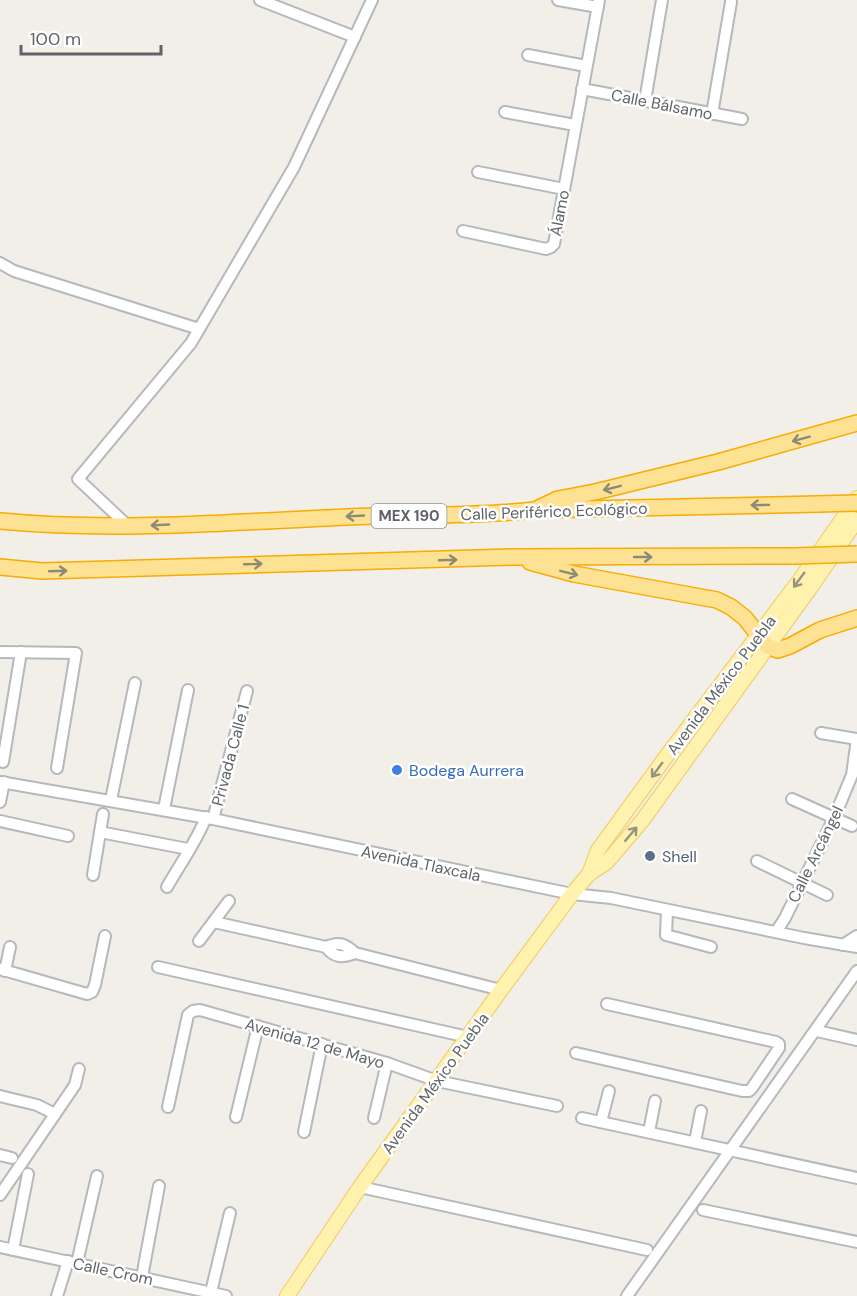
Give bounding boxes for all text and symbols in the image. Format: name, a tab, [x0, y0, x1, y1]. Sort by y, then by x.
scale bar	[21, 18, 160, 56]
text: 100 m	[30, 27, 81, 51]
street label: Calle Bálsamo	[609, 84, 714, 125]
street label: Álamo	[545, 188, 574, 238]
one-way arrow	[792, 434, 811, 445]
one-way arrow	[603, 482, 622, 494]
street label: Calle Periférico Ecológico	[460, 498, 648, 525]
one-way arrow	[750, 500, 770, 511]
road number: MEX 190	[372, 504, 446, 528]
one-way arrow	[346, 511, 366, 522]
one-way arrow	[151, 519, 171, 530]
one-way arrow	[633, 551, 653, 563]
one-way arrow	[438, 554, 458, 565]
one-way arrow	[243, 558, 263, 569]
one-way arrow	[48, 565, 68, 576]
one-way arrow	[559, 567, 578, 579]
one-way arrow	[793, 572, 806, 588]
street label: Avenida México Puebla	[662, 611, 781, 759]
street label: Privada Calle 1	[207, 702, 254, 808]
place label: Bodega Aurrera	[409, 760, 524, 781]
one-way arrow	[651, 761, 663, 777]
marker: Bodega Aurrera	[390, 763, 404, 777]
street label: Calle Arcángel	[783, 802, 848, 906]
one-way arrow	[624, 827, 638, 842]
street label: Avenida Tlaxcala	[359, 841, 483, 886]
place label: Shell	[662, 846, 697, 867]
marker: Shell	[643, 849, 657, 863]
street label: Avenida México Puebla	[377, 1009, 494, 1158]
street label: Avenida 12 de Mayo	[243, 1013, 387, 1073]
street label: Calle Crom	[71, 1253, 155, 1290]

